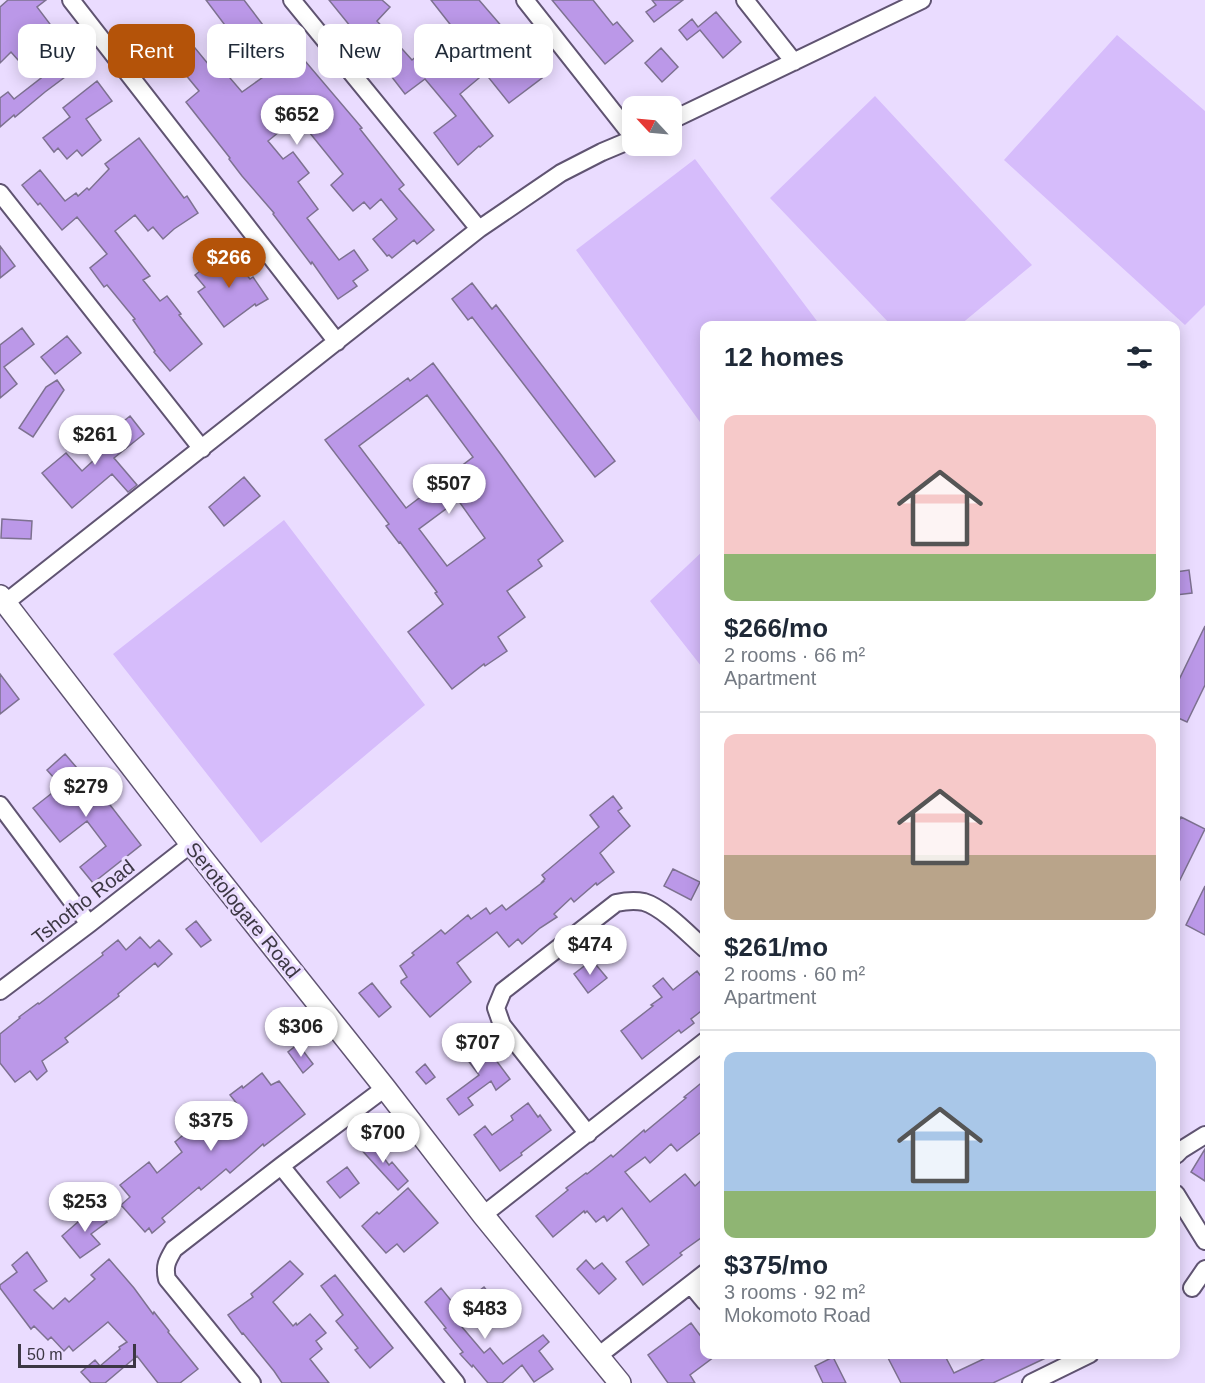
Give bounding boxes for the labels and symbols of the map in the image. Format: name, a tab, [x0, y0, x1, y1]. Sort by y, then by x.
pin: $652	[261, 95, 333, 146]
north arrow	[622, 96, 682, 156]
pin: $266	[193, 238, 265, 289]
pin: $261	[59, 415, 131, 466]
pin: $507	[413, 464, 485, 515]
pin: $279	[50, 767, 122, 818]
street label: Serotologare Road	[182, 838, 304, 982]
street label: Tshotho Road	[28, 855, 138, 949]
pin: $474	[554, 925, 626, 976]
pin: $306	[265, 1007, 337, 1058]
pin: $707	[442, 1023, 514, 1074]
pin: $375	[175, 1101, 247, 1152]
pin: $700	[347, 1113, 419, 1164]
pin: $253	[49, 1182, 121, 1233]
pin: $483	[449, 1289, 521, 1340]
scale bar	[18, 1341, 136, 1368]

